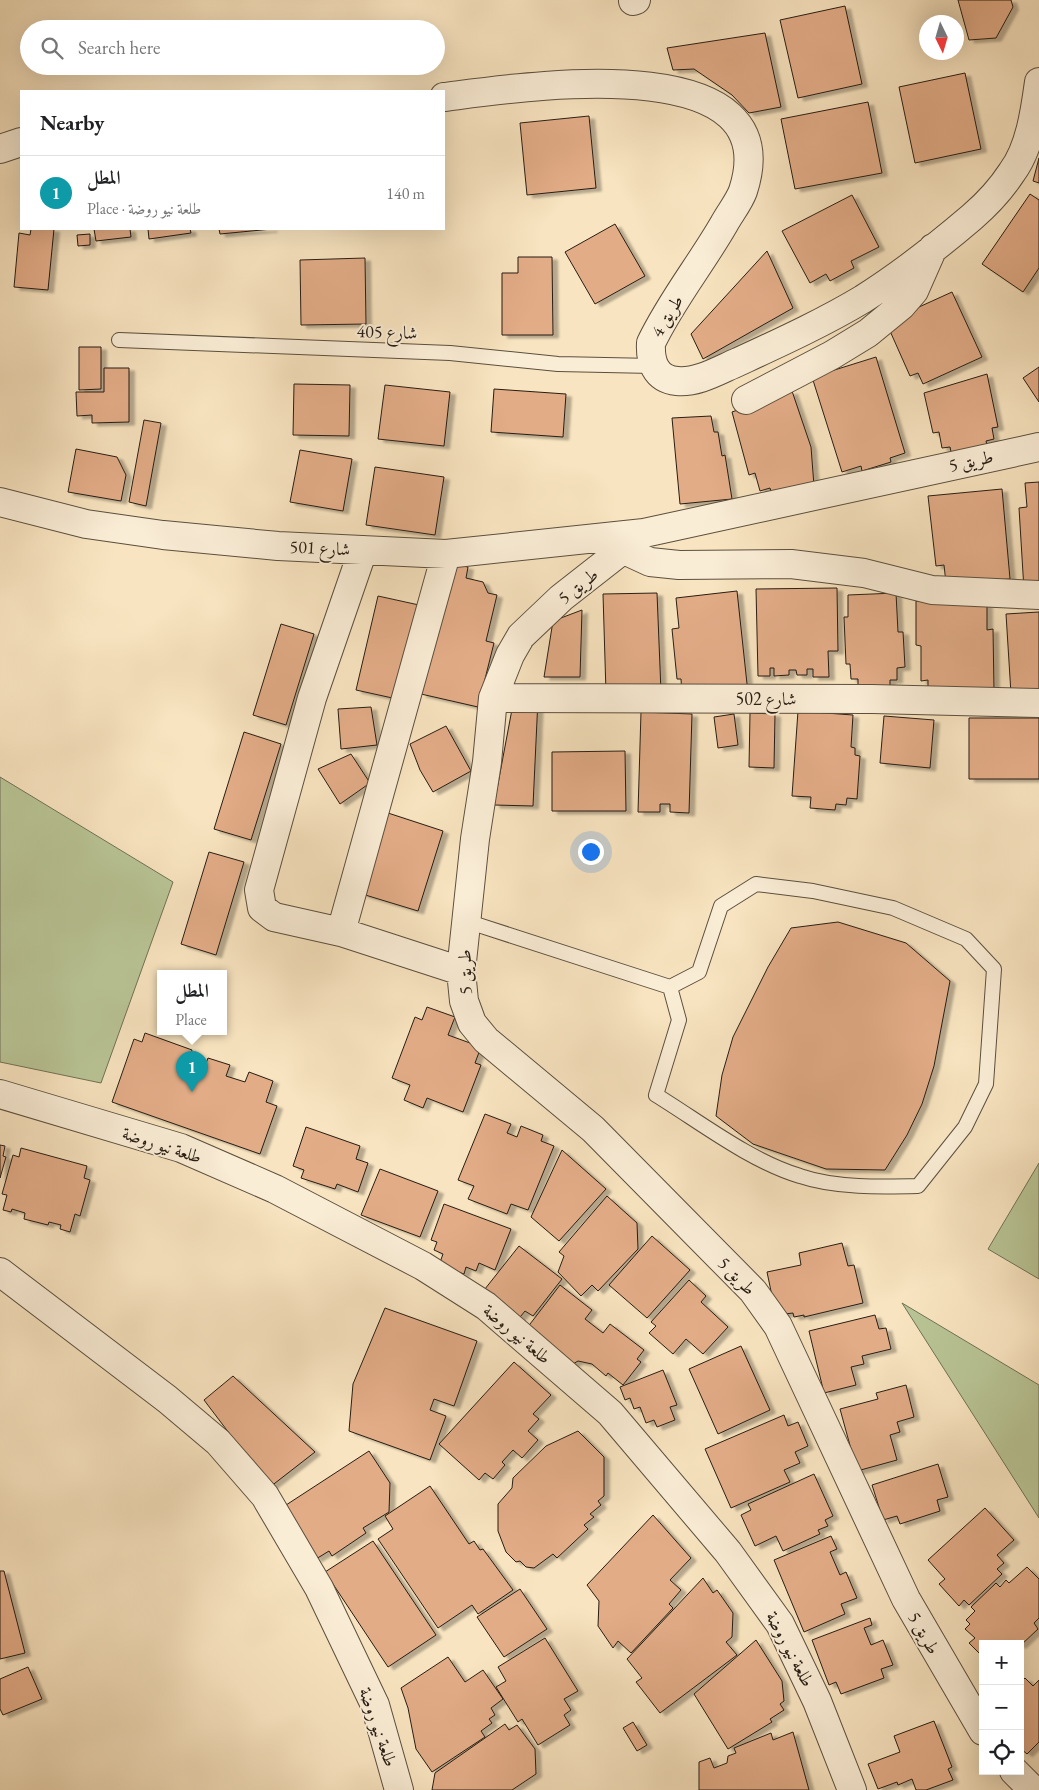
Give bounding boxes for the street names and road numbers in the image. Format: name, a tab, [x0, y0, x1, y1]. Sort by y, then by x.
street label: طريق 4	[645, 290, 689, 342]
street label: شارع 405	[356, 319, 418, 348]
street label: طريق 5	[946, 445, 996, 477]
street label: شارع 501	[289, 534, 351, 565]
street label: طريق 5	[553, 563, 603, 609]
street label: شارع 502	[736, 687, 796, 714]
street label: طريق 5	[453, 949, 477, 995]
street label: طلعة نيو روضة	[119, 1121, 205, 1168]
street label: طريق 5	[713, 1251, 761, 1301]
street label: طلعة نيو روضة	[478, 1298, 556, 1369]
street label: طلعة نيو روضة	[761, 1607, 820, 1690]
street label: طريق 5	[903, 1607, 945, 1659]
street label: طلعة نيو روضة	[354, 1684, 403, 1769]

